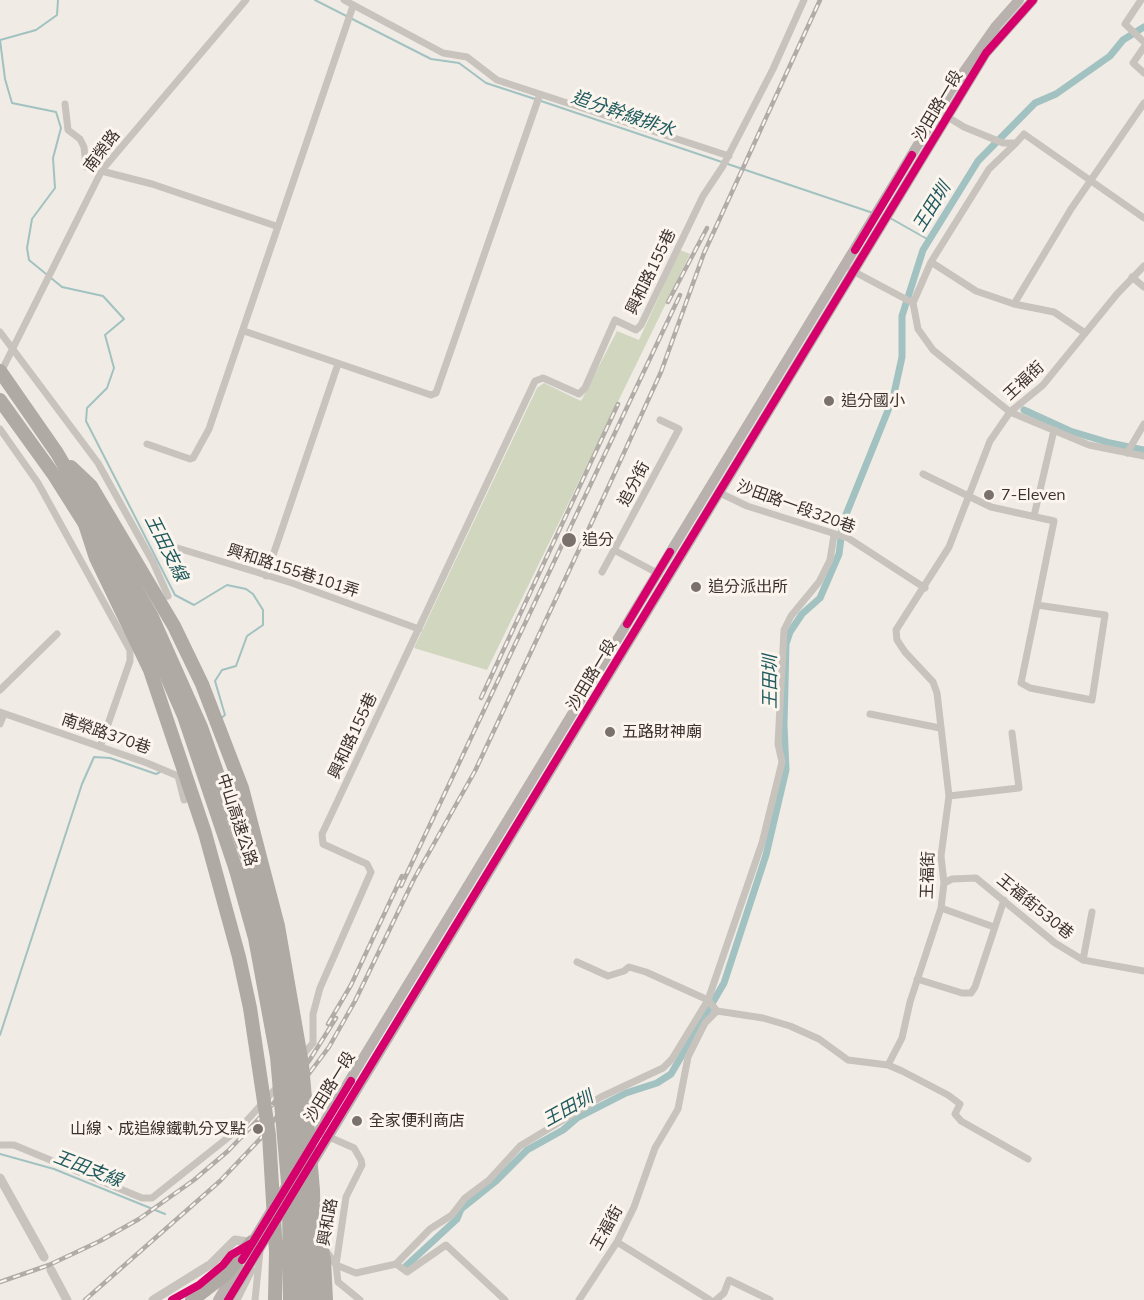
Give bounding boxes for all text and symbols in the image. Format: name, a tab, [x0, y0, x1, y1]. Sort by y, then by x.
street label: 沙田路一段	[909, 67, 967, 145]
water label: 追分幹線排水	[568, 86, 678, 142]
street label: 南榮路	[80, 126, 124, 176]
water label: 王田圳	[909, 178, 955, 236]
street label: 興和路155巷	[622, 226, 680, 318]
street label: 王福街	[1000, 358, 1048, 404]
place label: 追分國小	[841, 391, 905, 411]
marker: 追分國小	[822, 394, 836, 408]
street label: 追分街	[614, 458, 654, 510]
street label: 沙田路一段320巷	[734, 477, 858, 537]
place label: 7-Eleven	[1001, 485, 1066, 505]
marker: 7-Eleven	[982, 488, 996, 502]
water label: 王田支線	[140, 511, 192, 585]
place label: 追分	[582, 530, 614, 550]
marker: 追分	[560, 531, 578, 549]
street label: 興和路155巷101弄	[225, 541, 361, 601]
place label: 追分派出所	[708, 577, 788, 597]
marker: 追分派出所	[689, 580, 703, 594]
street label: 沙田路一段	[563, 636, 621, 714]
water label: 王田圳	[760, 655, 782, 709]
street label: 興和路155巷	[325, 690, 381, 782]
street label: 南榮路370巷	[59, 710, 153, 758]
place label: 五路財神廟	[622, 722, 702, 742]
marker: 五路財神廟	[603, 725, 617, 739]
street label: 中山高速公路	[213, 771, 261, 869]
street label: 王福街	[918, 851, 938, 899]
street label: 王福街530巷	[993, 870, 1077, 944]
street label: 沙田路一段	[301, 1048, 359, 1126]
water label: 王田圳	[539, 1086, 597, 1132]
place label: 全家便利商店	[369, 1111, 465, 1131]
marker: 全家便利商店	[350, 1114, 364, 1128]
place label: 山線、成追線鐵軌分叉點	[70, 1119, 246, 1139]
marker: 山線、成追線鐵軌分叉點	[251, 1122, 265, 1136]
water label: 王田支線	[51, 1146, 125, 1192]
street label: 興和路	[314, 1197, 342, 1247]
street label: 王福街	[587, 1202, 627, 1254]

